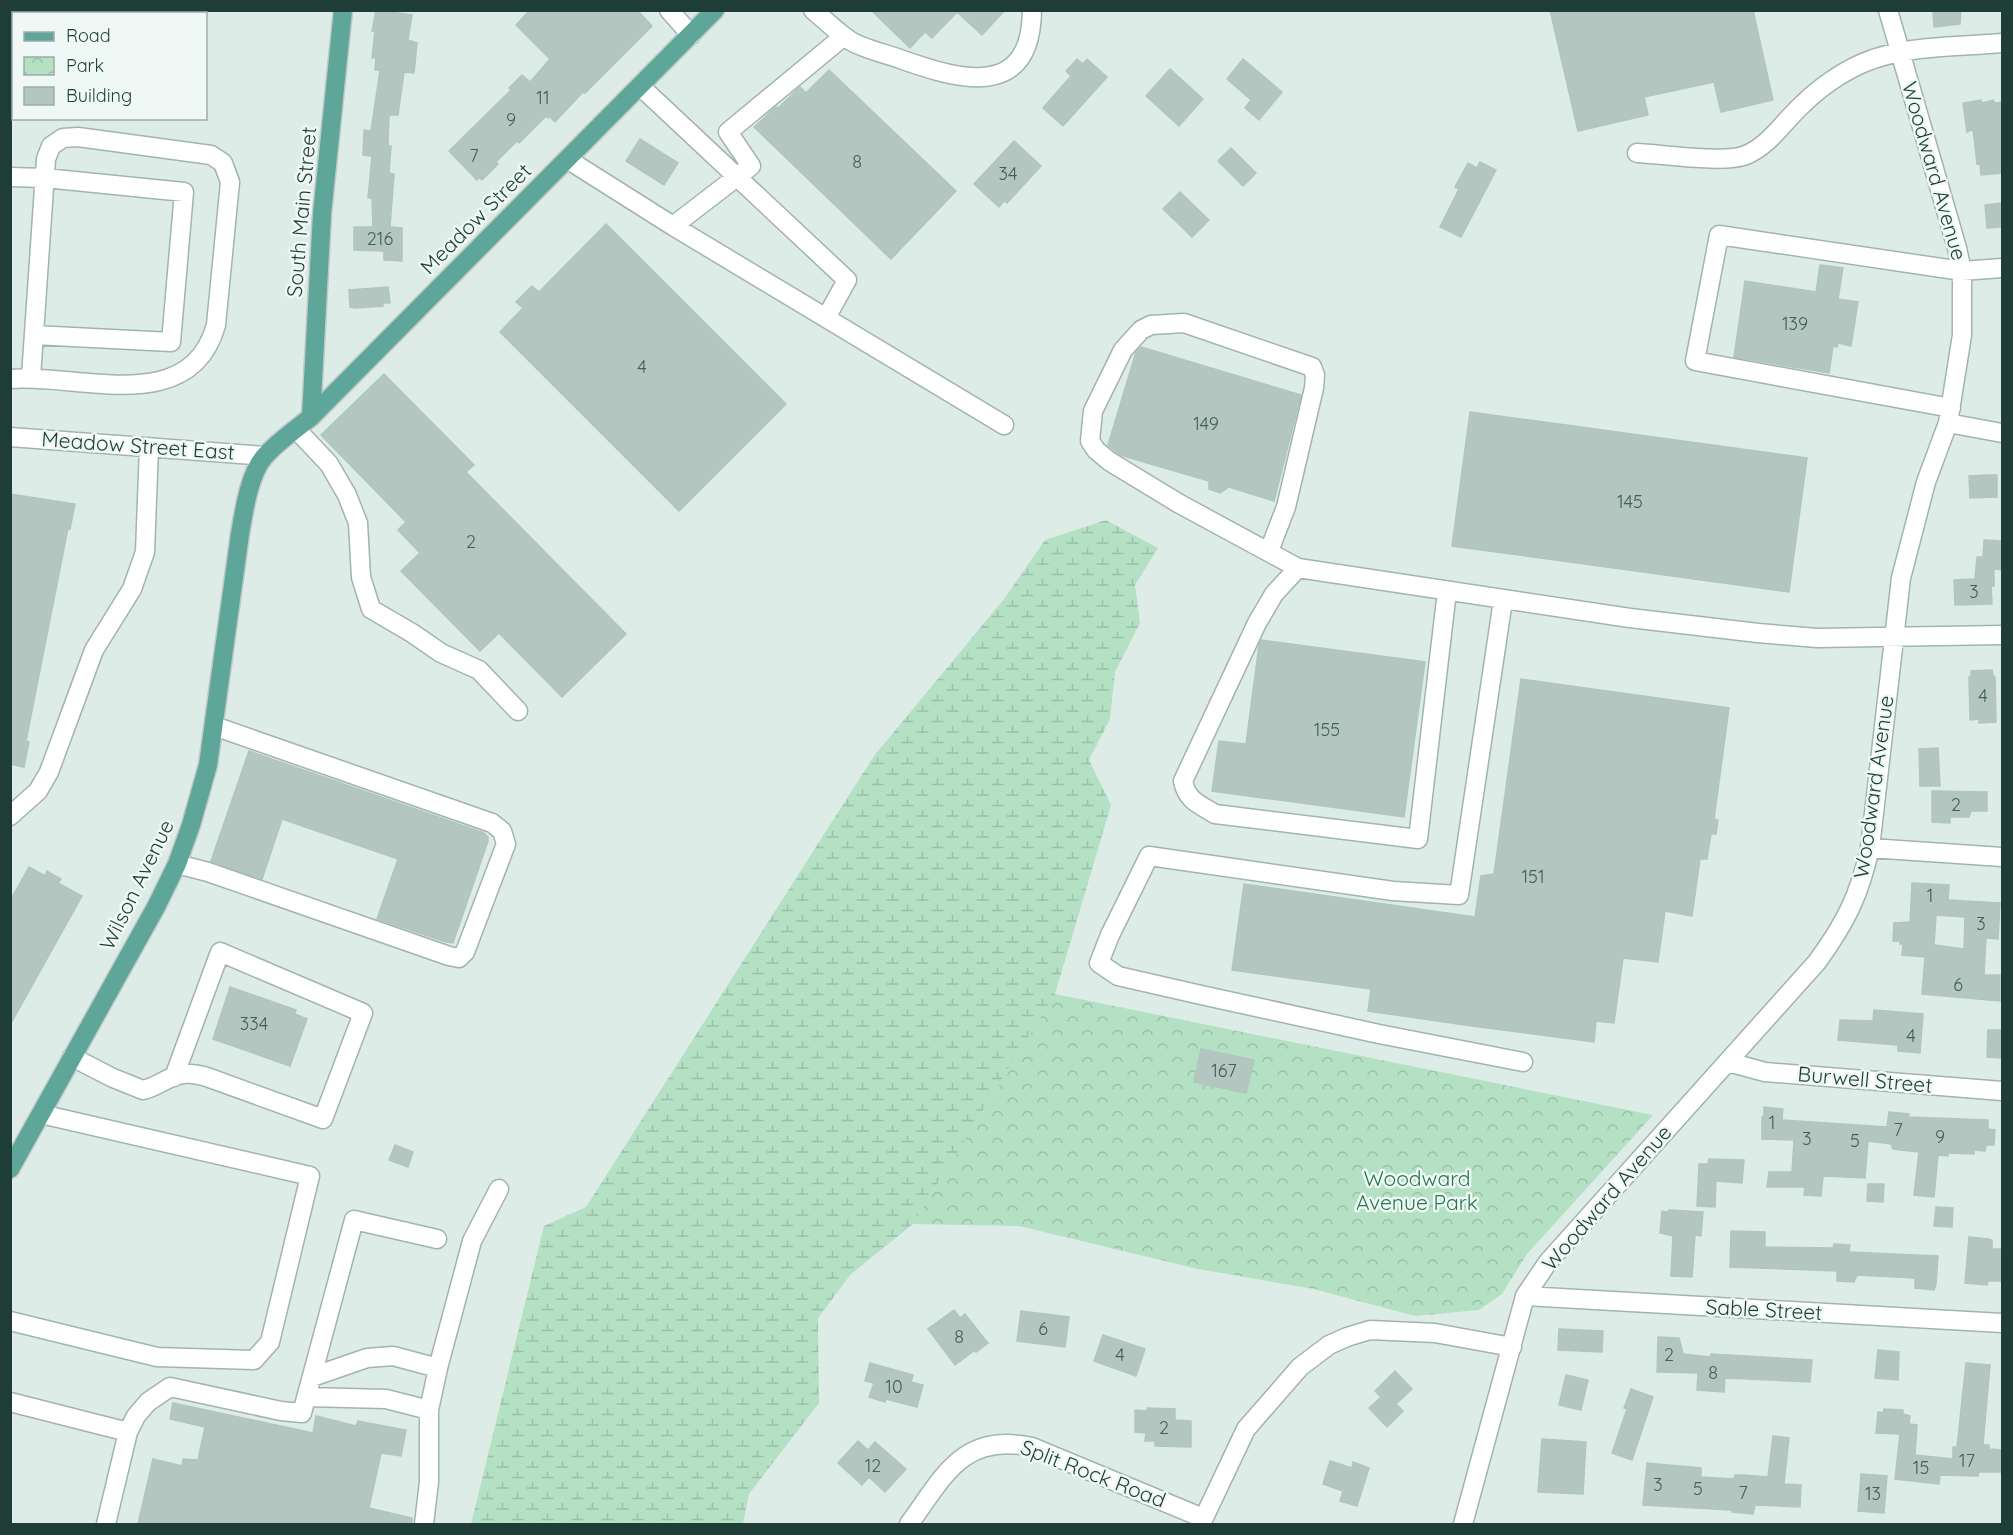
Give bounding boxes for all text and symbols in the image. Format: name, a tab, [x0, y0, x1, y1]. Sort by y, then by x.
legend	[12, 12, 207, 120]
text: Road	[66, 24, 111, 47]
text: Park	[66, 54, 104, 77]
street label: Woodward Avenue	[1897, 78, 1973, 263]
text: Building	[66, 84, 132, 107]
house number: 11	[536, 86, 550, 109]
house number: 9	[506, 108, 516, 131]
street label: South Main Street	[281, 126, 321, 298]
house number: 7	[469, 144, 479, 167]
house number: 8	[852, 150, 862, 173]
street label: Meadow Street	[414, 157, 536, 279]
house number: 34	[999, 162, 1017, 185]
house number: 216	[367, 227, 393, 250]
house number: 139	[1782, 312, 1808, 335]
house number: 4	[637, 355, 647, 378]
house number: 149	[1193, 412, 1219, 435]
street label: Meadow Street East	[41, 425, 236, 465]
house number: 145	[1617, 490, 1643, 513]
house number: 2	[466, 530, 476, 553]
house number: 3	[1969, 580, 1979, 603]
house number: 4	[1978, 684, 1988, 707]
street label: Woodward Avenue	[1847, 694, 1899, 880]
house number: 155	[1314, 718, 1340, 741]
house number: 2	[1951, 793, 1961, 816]
street label: Wilson Avenue	[93, 815, 179, 954]
house number: 151	[1521, 865, 1545, 888]
house number: 1	[1927, 884, 1933, 907]
house number: 3	[1976, 912, 1986, 935]
house number: 6	[1953, 973, 1963, 996]
house number: 334	[240, 1012, 268, 1035]
house number: 4	[1906, 1024, 1916, 1047]
house number: 167	[1211, 1059, 1237, 1082]
street label: Burwell Street	[1797, 1060, 1934, 1098]
house number: 1	[1769, 1111, 1775, 1134]
house number: 7	[1893, 1118, 1903, 1141]
street label: Woodward Avenue	[1536, 1119, 1677, 1276]
house number: 9	[1935, 1125, 1945, 1148]
house number: 3	[1802, 1127, 1812, 1150]
house number: 5	[1850, 1129, 1860, 1152]
park label: Woodward Avenue Park	[1356, 1165, 1478, 1215]
street label: Sable Street	[1705, 1293, 1823, 1325]
house number: 6	[1038, 1317, 1048, 1340]
house number: 8	[954, 1325, 964, 1348]
house number: 4	[1115, 1343, 1125, 1366]
house number: 2	[1664, 1343, 1674, 1366]
house number: 8	[1708, 1361, 1718, 1384]
house number: 10	[885, 1375, 903, 1398]
house number: 2	[1159, 1416, 1169, 1439]
street label: Split Rock Road	[1017, 1433, 1170, 1513]
house number: 17	[1959, 1449, 1975, 1472]
house number: 12	[865, 1454, 881, 1477]
house number: 15	[1913, 1456, 1929, 1479]
house number: 3	[1653, 1473, 1663, 1496]
house number: 5	[1693, 1477, 1703, 1500]
house number: 7	[1738, 1481, 1748, 1504]
house number: 13	[1865, 1482, 1881, 1505]

